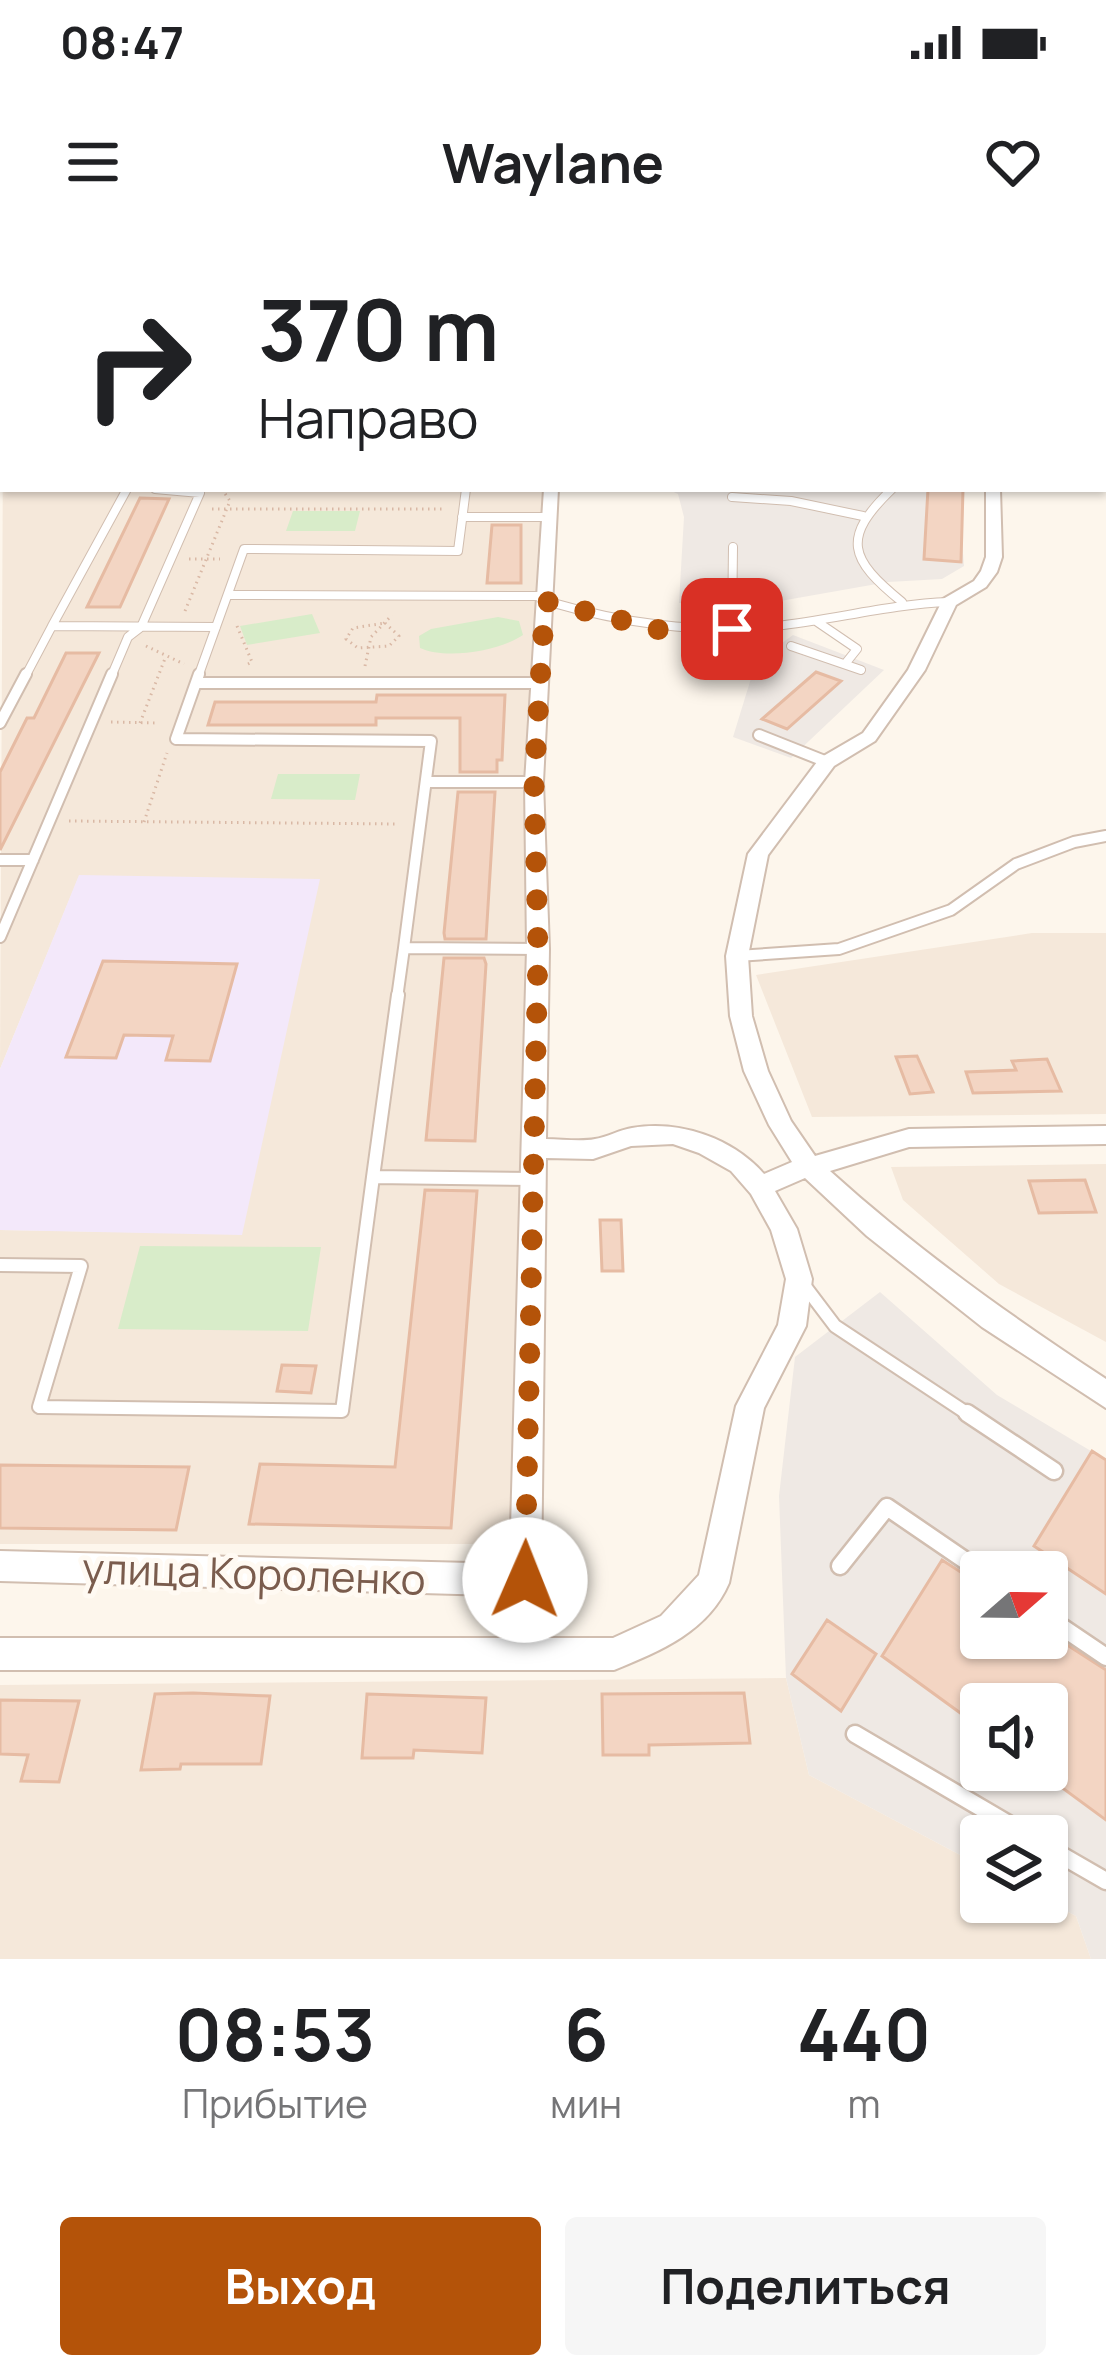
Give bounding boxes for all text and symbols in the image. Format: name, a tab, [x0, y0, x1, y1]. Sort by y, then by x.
text: 08:47	[60, 11, 184, 73]
text: Waylane	[442, 125, 664, 199]
icon: menu	[60, 129, 126, 195]
icon: heart	[980, 129, 1046, 195]
text: 370 m	[258, 271, 499, 386]
icon: right	[60, 288, 216, 444]
text: Направо	[258, 380, 479, 454]
pin	[681, 578, 783, 680]
icon: arrive	[699, 596, 765, 662]
position arrow	[462, 1517, 588, 1643]
street label: улица Короленко	[81, 1538, 427, 1608]
north arrow	[960, 1551, 1068, 1659]
map controls	[960, 1551, 1068, 1923]
button: sound	[960, 1683, 1068, 1791]
button: layers	[960, 1815, 1068, 1923]
text: 08:53	[175, 1984, 375, 2083]
text: 6	[564, 1984, 608, 2083]
text: 440	[797, 1984, 931, 2083]
text: Прибытие	[182, 2076, 368, 2130]
text: мин	[550, 2076, 622, 2130]
text: m	[848, 2076, 881, 2130]
button: Выход	[60, 2217, 541, 2355]
button: Поделиться	[565, 2217, 1046, 2355]

